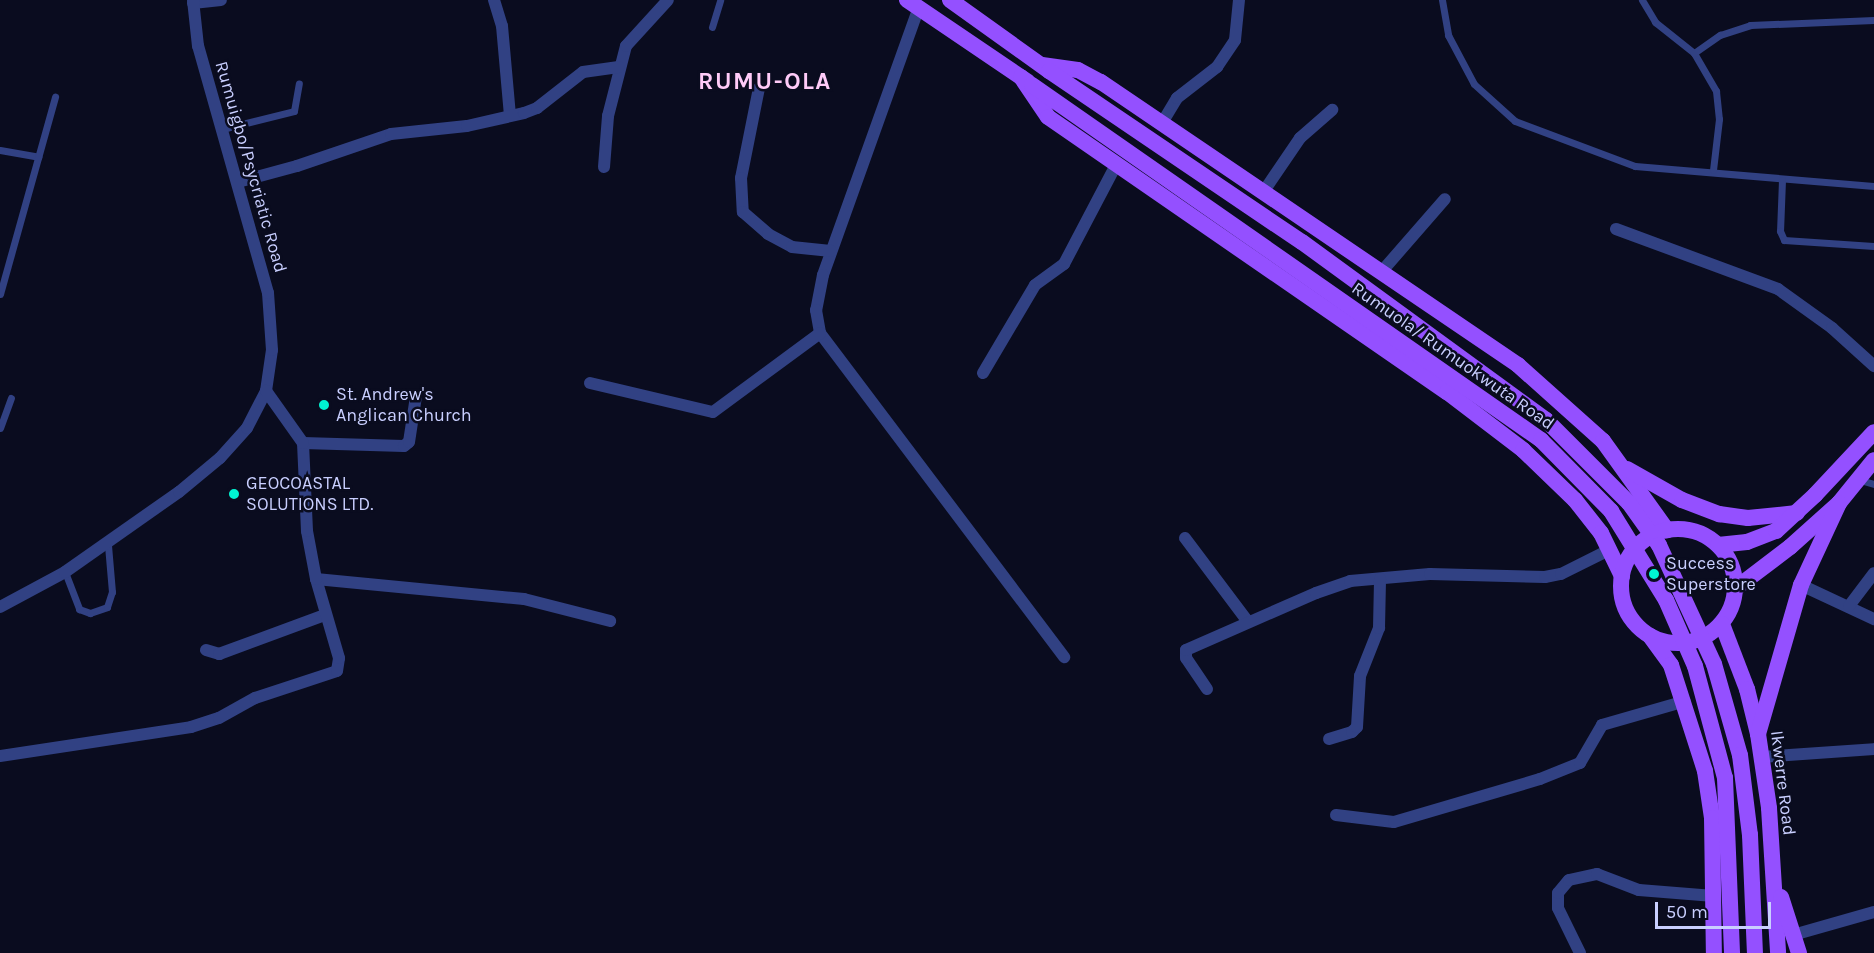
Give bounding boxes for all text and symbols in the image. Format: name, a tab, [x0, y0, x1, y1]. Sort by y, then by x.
street label: Rumuigbo/Psycriatic Road	[210, 59, 292, 275]
district label: RUMU-OLA	[698, 68, 832, 96]
street label: Rumuola/ Rumuokwuta Road	[1347, 278, 1559, 434]
place label: St. Andrew's Anglican Church	[336, 384, 472, 426]
marker: St. Andrew's Anglican Church	[317, 398, 331, 412]
place label: GEOCOASTAL SOLUTIONS LTD.	[246, 473, 373, 516]
marker: GEOCOASTAL SOLUTIONS LTD.	[227, 487, 241, 501]
place label: Success Superstore	[1666, 553, 1756, 596]
marker: Success Superstore	[1647, 567, 1661, 581]
street label: Ikwerre Road	[1766, 729, 1800, 837]
scale bar	[1658, 890, 1774, 928]
text: 50 m	[1666, 901, 1708, 923]

